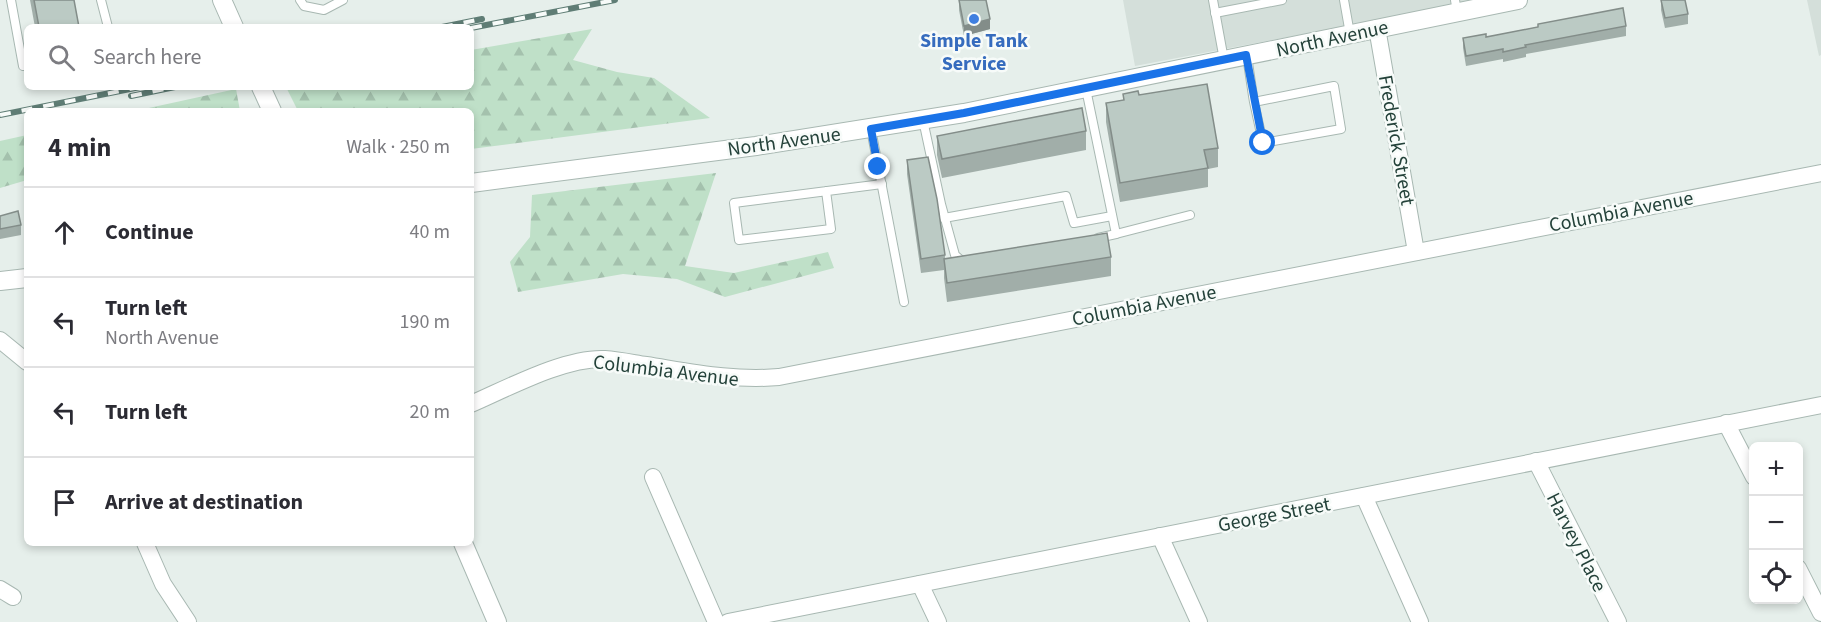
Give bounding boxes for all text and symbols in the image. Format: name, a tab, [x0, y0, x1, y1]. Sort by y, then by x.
marker: Simple Tank Service	[967, 12, 981, 26]
street label: North Avenue	[1274, 13, 1391, 65]
search box	[24, 24, 474, 90]
place label: Simple Tank Service	[920, 27, 1028, 78]
icon: search	[45, 41, 78, 74]
text: Search here	[93, 41, 201, 73]
street label: Frederick Street	[1371, 73, 1421, 208]
street label: North Avenue	[726, 120, 843, 164]
text: 4 min	[48, 129, 111, 166]
route start	[1249, 129, 1275, 155]
text: Walk · 250 m	[346, 133, 450, 161]
route end	[864, 153, 890, 179]
street label: Columbia Avenue	[1547, 184, 1696, 240]
icon: ahead	[48, 216, 81, 249]
text: Continue	[105, 216, 194, 248]
text: 40 m	[410, 218, 450, 246]
street label: Columbia Avenue	[1070, 278, 1219, 334]
text: Turn left	[105, 292, 187, 324]
icon: left	[48, 306, 81, 339]
text: 190 m	[400, 308, 450, 336]
text: North Avenue	[105, 324, 219, 352]
street label: Columbia Avenue	[591, 348, 740, 394]
icon: left	[48, 396, 81, 429]
text: Turn left	[105, 396, 187, 428]
text: 20 m	[410, 398, 450, 426]
map controls	[1749, 442, 1803, 604]
button: +	[1749, 442, 1803, 496]
icon: arrive	[48, 486, 81, 519]
text: Arrive at destination	[105, 486, 303, 518]
street label: Harvey Place	[1539, 488, 1613, 597]
street label: George Street	[1216, 490, 1333, 540]
button: −	[1749, 496, 1803, 550]
button: locate	[1749, 550, 1803, 604]

